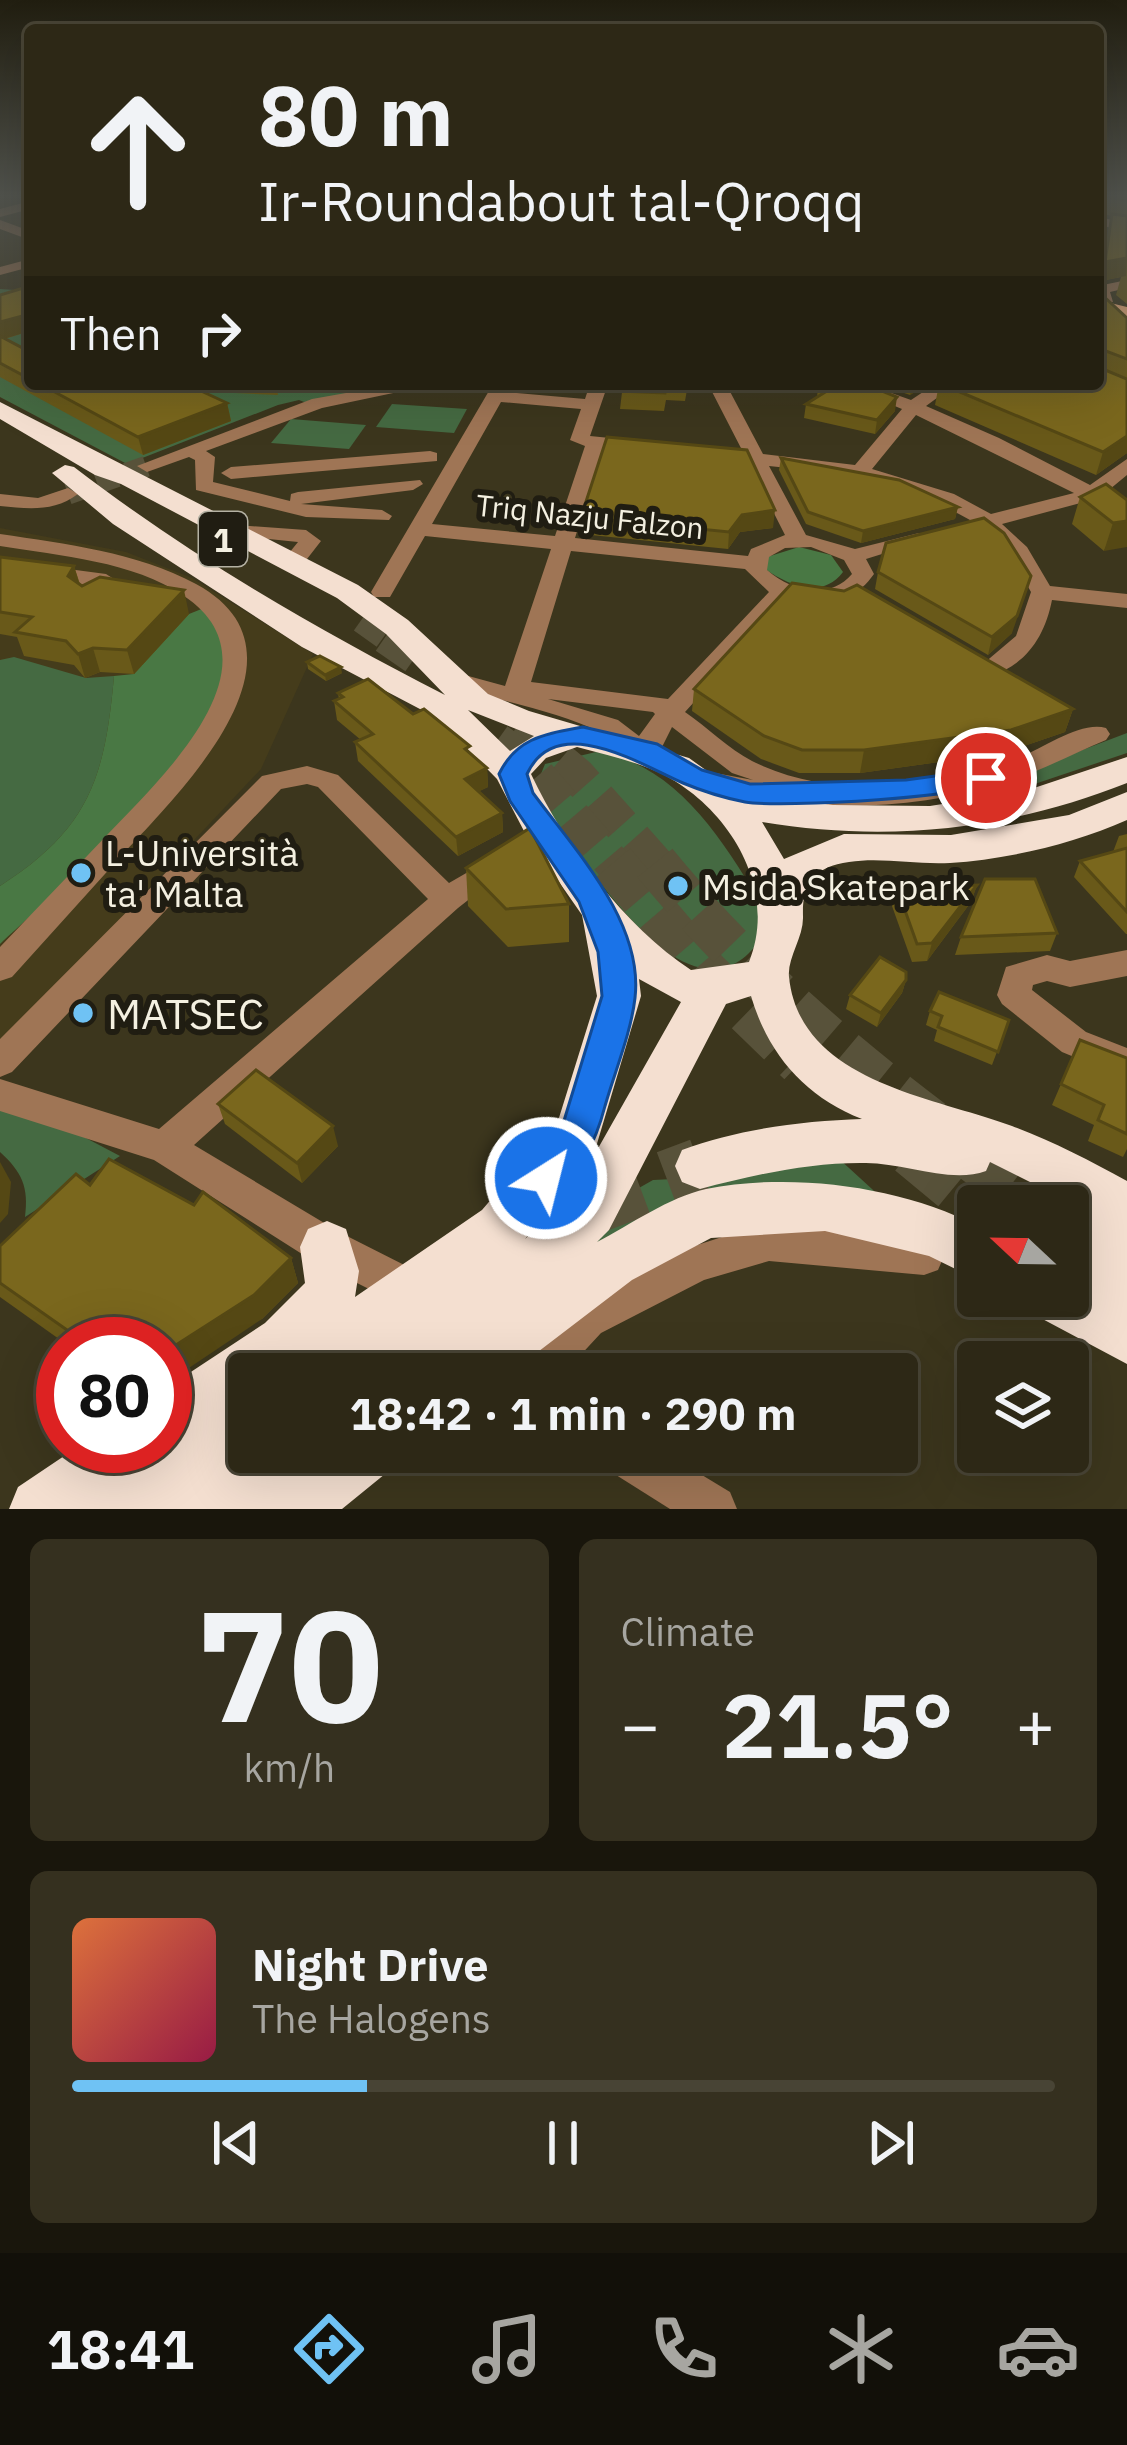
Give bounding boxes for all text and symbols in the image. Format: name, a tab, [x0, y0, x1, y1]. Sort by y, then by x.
text: 80 m	[258, 60, 454, 169]
icon: ahead	[60, 72, 216, 228]
text: Ir-Roundabout tal-Qroqq	[258, 166, 864, 236]
icon: right	[186, 300, 252, 366]
text: Then	[60, 304, 162, 362]
street label: Triq Nazju Falzon	[474, 485, 706, 547]
road number: 1	[199, 512, 247, 566]
pin	[935, 727, 1037, 829]
icon: arrive	[953, 745, 1019, 811]
place label: L-Università ta' Malta	[105, 829, 299, 917]
marker: L-Università ta' Malta	[68, 860, 94, 886]
place label: Msida Skatepark	[702, 863, 970, 910]
marker: Msida Skatepark	[665, 873, 691, 899]
place label: MATSEC	[107, 986, 264, 1041]
marker: MATSEC	[70, 1000, 96, 1026]
position arrow	[483, 1115, 609, 1241]
north arrow	[957, 1185, 1089, 1317]
map controls	[957, 1185, 1089, 1473]
speed limit sign: 80	[36, 1317, 192, 1473]
button: layers	[957, 1341, 1089, 1473]
text: 18:42 · 1 min · 290 m	[350, 1384, 796, 1442]
text: 70	[196, 1562, 383, 1765]
text: Climate	[621, 1606, 755, 1657]
text: 21.5°	[722, 1666, 954, 1783]
text: −	[621, 1681, 660, 1767]
text: +	[1015, 1681, 1055, 1767]
text: km/h	[243, 1742, 335, 1793]
text: Night Drive	[252, 1935, 489, 1993]
text: The Halogens	[252, 1993, 491, 2044]
icon: previous	[203, 2110, 269, 2176]
icon: pause	[530, 2110, 596, 2176]
icon: next	[858, 2110, 924, 2176]
icon: directions	[287, 2307, 371, 2391]
icon: music	[465, 2307, 549, 2391]
icon: phone	[642, 2307, 726, 2391]
icon: climate	[819, 2307, 903, 2391]
icon: car	[996, 2307, 1080, 2391]
text: 18:41	[47, 2314, 194, 2384]

